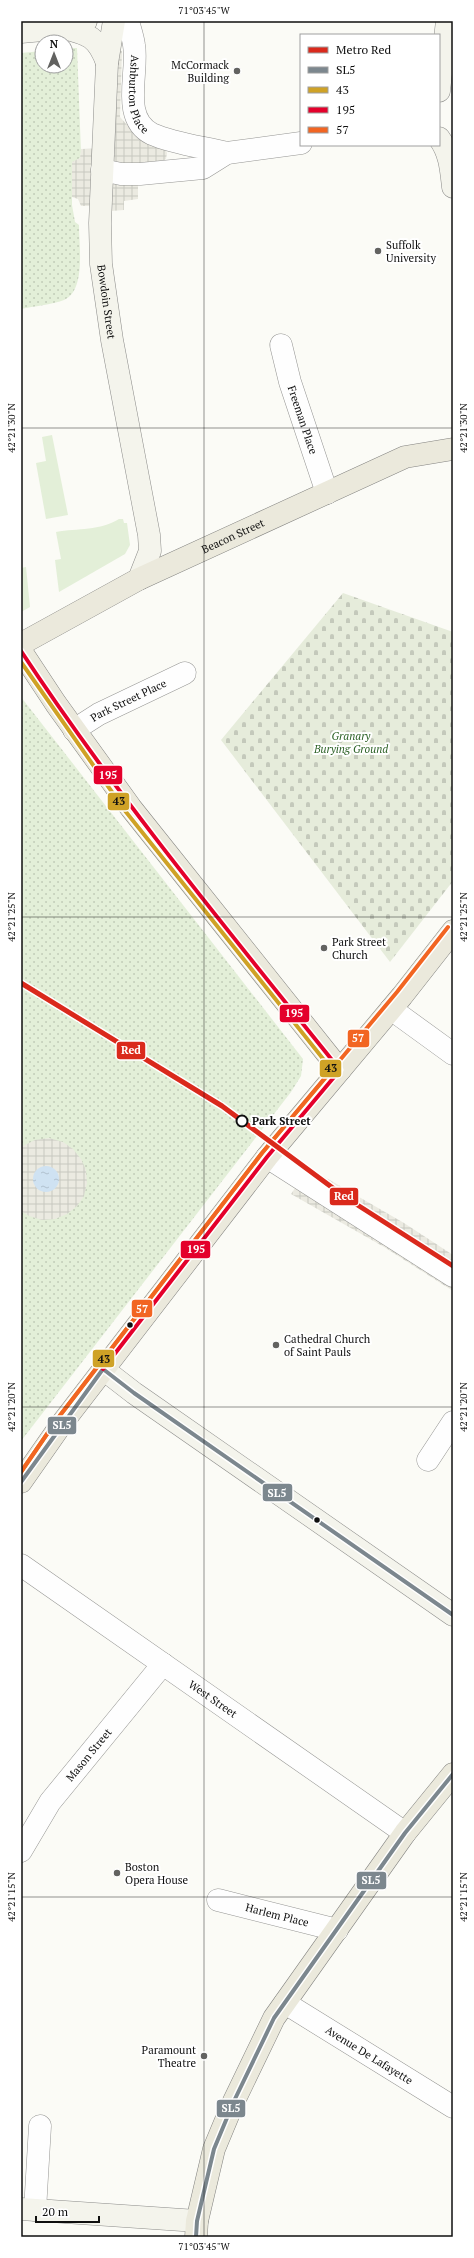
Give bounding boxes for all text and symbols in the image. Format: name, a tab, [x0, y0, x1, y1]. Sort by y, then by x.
text: 71°03'45"W	[178, 4, 230, 17]
north arrow	[34, 34, 74, 74]
legend	[300, 34, 440, 146]
text: N	[50, 37, 59, 51]
text: Metro Red	[336, 42, 392, 57]
street label: Ashburton Place	[126, 55, 152, 137]
place label: McCormack Building	[171, 58, 229, 85]
text: SL5	[336, 62, 355, 77]
marker: McCormack Building	[232, 66, 242, 76]
text: 43	[336, 82, 349, 97]
text: 195	[336, 102, 355, 117]
text: 57	[336, 122, 349, 137]
place label: Suffolk University	[386, 238, 437, 265]
marker: Suffolk University	[373, 246, 383, 256]
street label: Bowdoin Street	[94, 264, 119, 340]
street label: Freeman Place	[285, 384, 321, 456]
text: 42°21'30"N	[5, 403, 18, 453]
text: 42°21'30"N	[457, 403, 470, 453]
street label: Beacon Street	[199, 515, 267, 556]
street label: Park Street Place	[88, 676, 169, 725]
park label: Granary Burying Ground	[313, 729, 388, 756]
line badge: 195	[93, 765, 123, 785]
text: 195	[99, 768, 117, 782]
line badge: 43	[107, 792, 130, 811]
text: 43	[113, 794, 125, 808]
text: 42°21'25"N	[5, 892, 18, 942]
text: 42°21'25"N	[457, 892, 470, 942]
place label: Park Street Church	[332, 935, 386, 962]
marker: Park Street Church	[319, 943, 329, 953]
line badge: 195	[279, 1004, 310, 1023]
text: 195	[285, 1006, 303, 1020]
line badge: 57	[347, 1029, 370, 1048]
text: 57	[352, 1031, 364, 1045]
line badge: Red	[116, 1041, 146, 1060]
text: Red	[121, 1043, 141, 1057]
line badge: 43	[319, 1059, 342, 1078]
text: 43	[325, 1061, 337, 1075]
marker: Park Street	[235, 1114, 249, 1128]
place label: Park Street	[252, 1114, 311, 1128]
line badge: Red	[329, 1187, 359, 1206]
text: Red	[334, 1189, 354, 1203]
line badge: 195	[180, 1240, 211, 1259]
text: 195	[187, 1242, 205, 1256]
line badge: 57	[131, 1299, 153, 1318]
text: 57	[136, 1302, 148, 1316]
unlabelled marker	[125, 1320, 135, 1330]
place label: Cathedral Church of Saint Pauls	[284, 1332, 371, 1359]
marker: Cathedral Church of Saint Pauls	[271, 1340, 281, 1350]
line badge: 43	[92, 1349, 115, 1368]
text: 43	[98, 1352, 110, 1366]
text: 42°21'20"N	[5, 1382, 18, 1432]
text: 42°21'20"N	[457, 1382, 470, 1432]
line badge: SL5	[47, 1416, 77, 1435]
text: SL5	[53, 1418, 71, 1432]
line badge: SL5	[262, 1483, 293, 1502]
text: SL5	[268, 1486, 286, 1500]
unlabelled marker	[312, 1515, 322, 1525]
street label: West Street	[186, 1677, 240, 1721]
street label: Mason Street	[63, 1725, 115, 1784]
place label: Boston Opera House	[125, 1860, 189, 1887]
marker: Boston Opera House	[112, 1868, 122, 1878]
line badge: SL5	[356, 1871, 387, 1890]
text: 42°21'15"N	[5, 1872, 18, 1922]
text: 42°21'15"N	[457, 1872, 470, 1922]
text: SL5	[362, 1873, 380, 1887]
street label: Harlem Place	[244, 1900, 311, 1930]
street label: Avenue De Lafayette	[323, 2023, 416, 2088]
place label: Paramount Theatre	[142, 2043, 196, 2070]
marker: Paramount Theatre	[199, 2051, 209, 2061]
line badge: SL5	[216, 2099, 246, 2118]
text: SL5	[222, 2101, 240, 2115]
scale bar	[36, 2198, 99, 2224]
text: 20 m	[42, 2204, 69, 2219]
text: 71°03'45"W	[178, 2240, 230, 2253]

